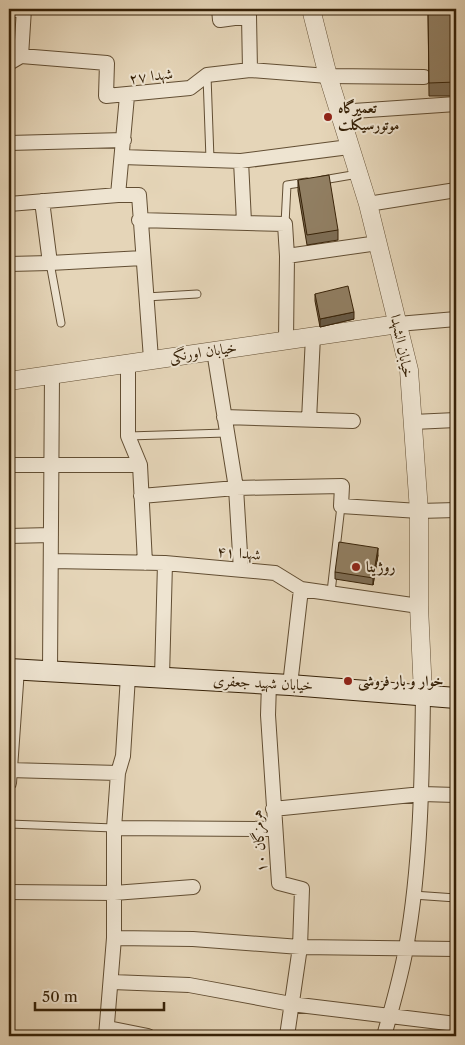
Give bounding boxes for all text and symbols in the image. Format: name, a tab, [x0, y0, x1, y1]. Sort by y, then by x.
street label: شهدا ۲۷	[128, 63, 174, 89]
place label: تعمیرگاه موتورسیکلت	[338, 98, 399, 134]
marker: تعمیرگاه موتورسیکلت	[322, 111, 334, 123]
street label: خیابان الشهدا	[386, 312, 418, 380]
street label: خیابان اورنگی	[168, 337, 238, 368]
street label: شهدا ۴۱	[216, 541, 262, 565]
place label: روژینا	[366, 557, 396, 577]
marker: روژینا	[350, 561, 362, 573]
street label: خیابان شهید جعفری	[212, 670, 314, 696]
place label: خوار و بار فروشی	[358, 671, 444, 692]
marker: خوار و بار فروشی	[342, 675, 354, 687]
street label: هرمزگان ۱۰	[246, 809, 273, 873]
scale bar	[35, 980, 164, 1012]
text: 50 m	[42, 987, 78, 1006]

